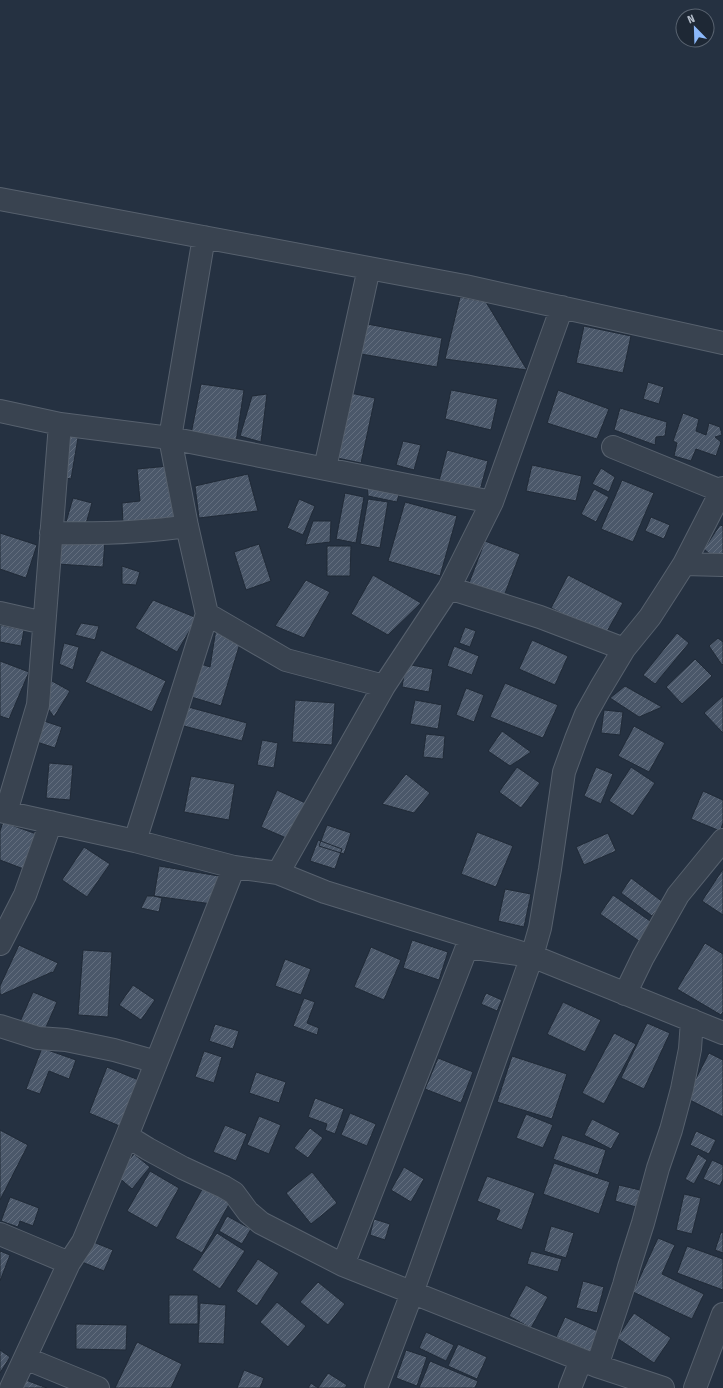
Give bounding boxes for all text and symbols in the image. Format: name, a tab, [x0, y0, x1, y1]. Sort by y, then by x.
north arrow	[675, 8, 715, 48]
text: N	[686, 12, 697, 27]

